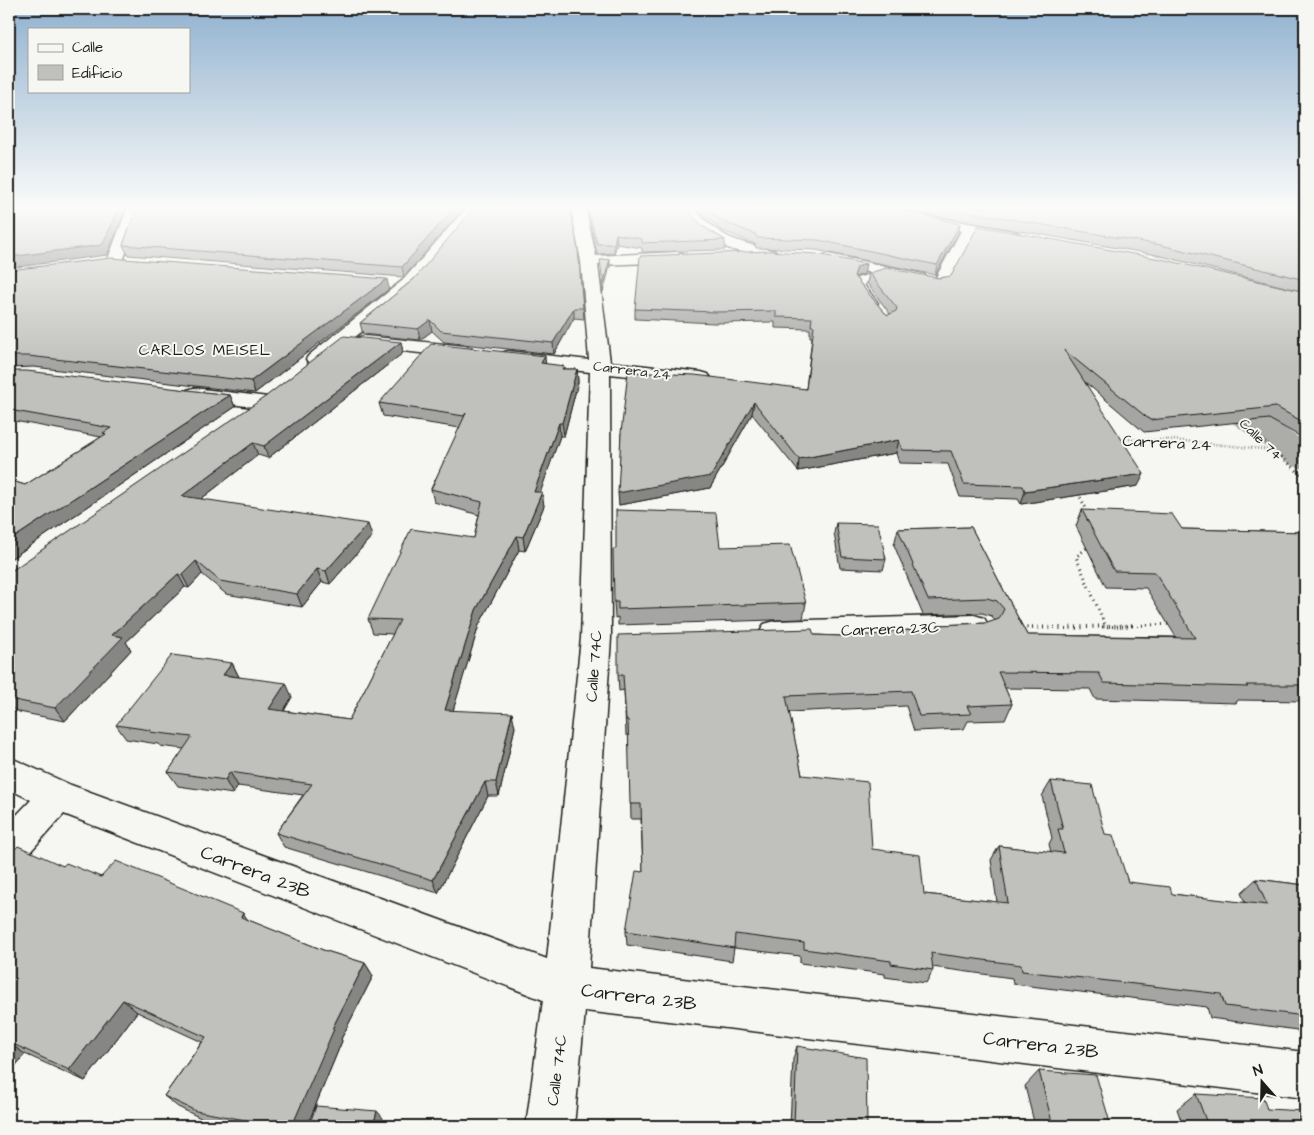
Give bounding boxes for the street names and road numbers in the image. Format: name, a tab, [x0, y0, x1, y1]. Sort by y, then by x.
street label: Carrera 24	[592, 356, 672, 386]
street label: Calle 74	[1234, 414, 1287, 466]
street label: Carrera 24	[1122, 430, 1212, 456]
street label: Carrera 23C	[841, 616, 939, 642]
street label: Calle 74C	[581, 630, 607, 703]
street label: Carrera 23B	[196, 839, 315, 906]
street label: Carrera 23B	[580, 977, 699, 1018]
street label: Carrera 23B	[982, 1025, 1101, 1066]
street label: Calle 74C	[542, 1033, 572, 1107]

